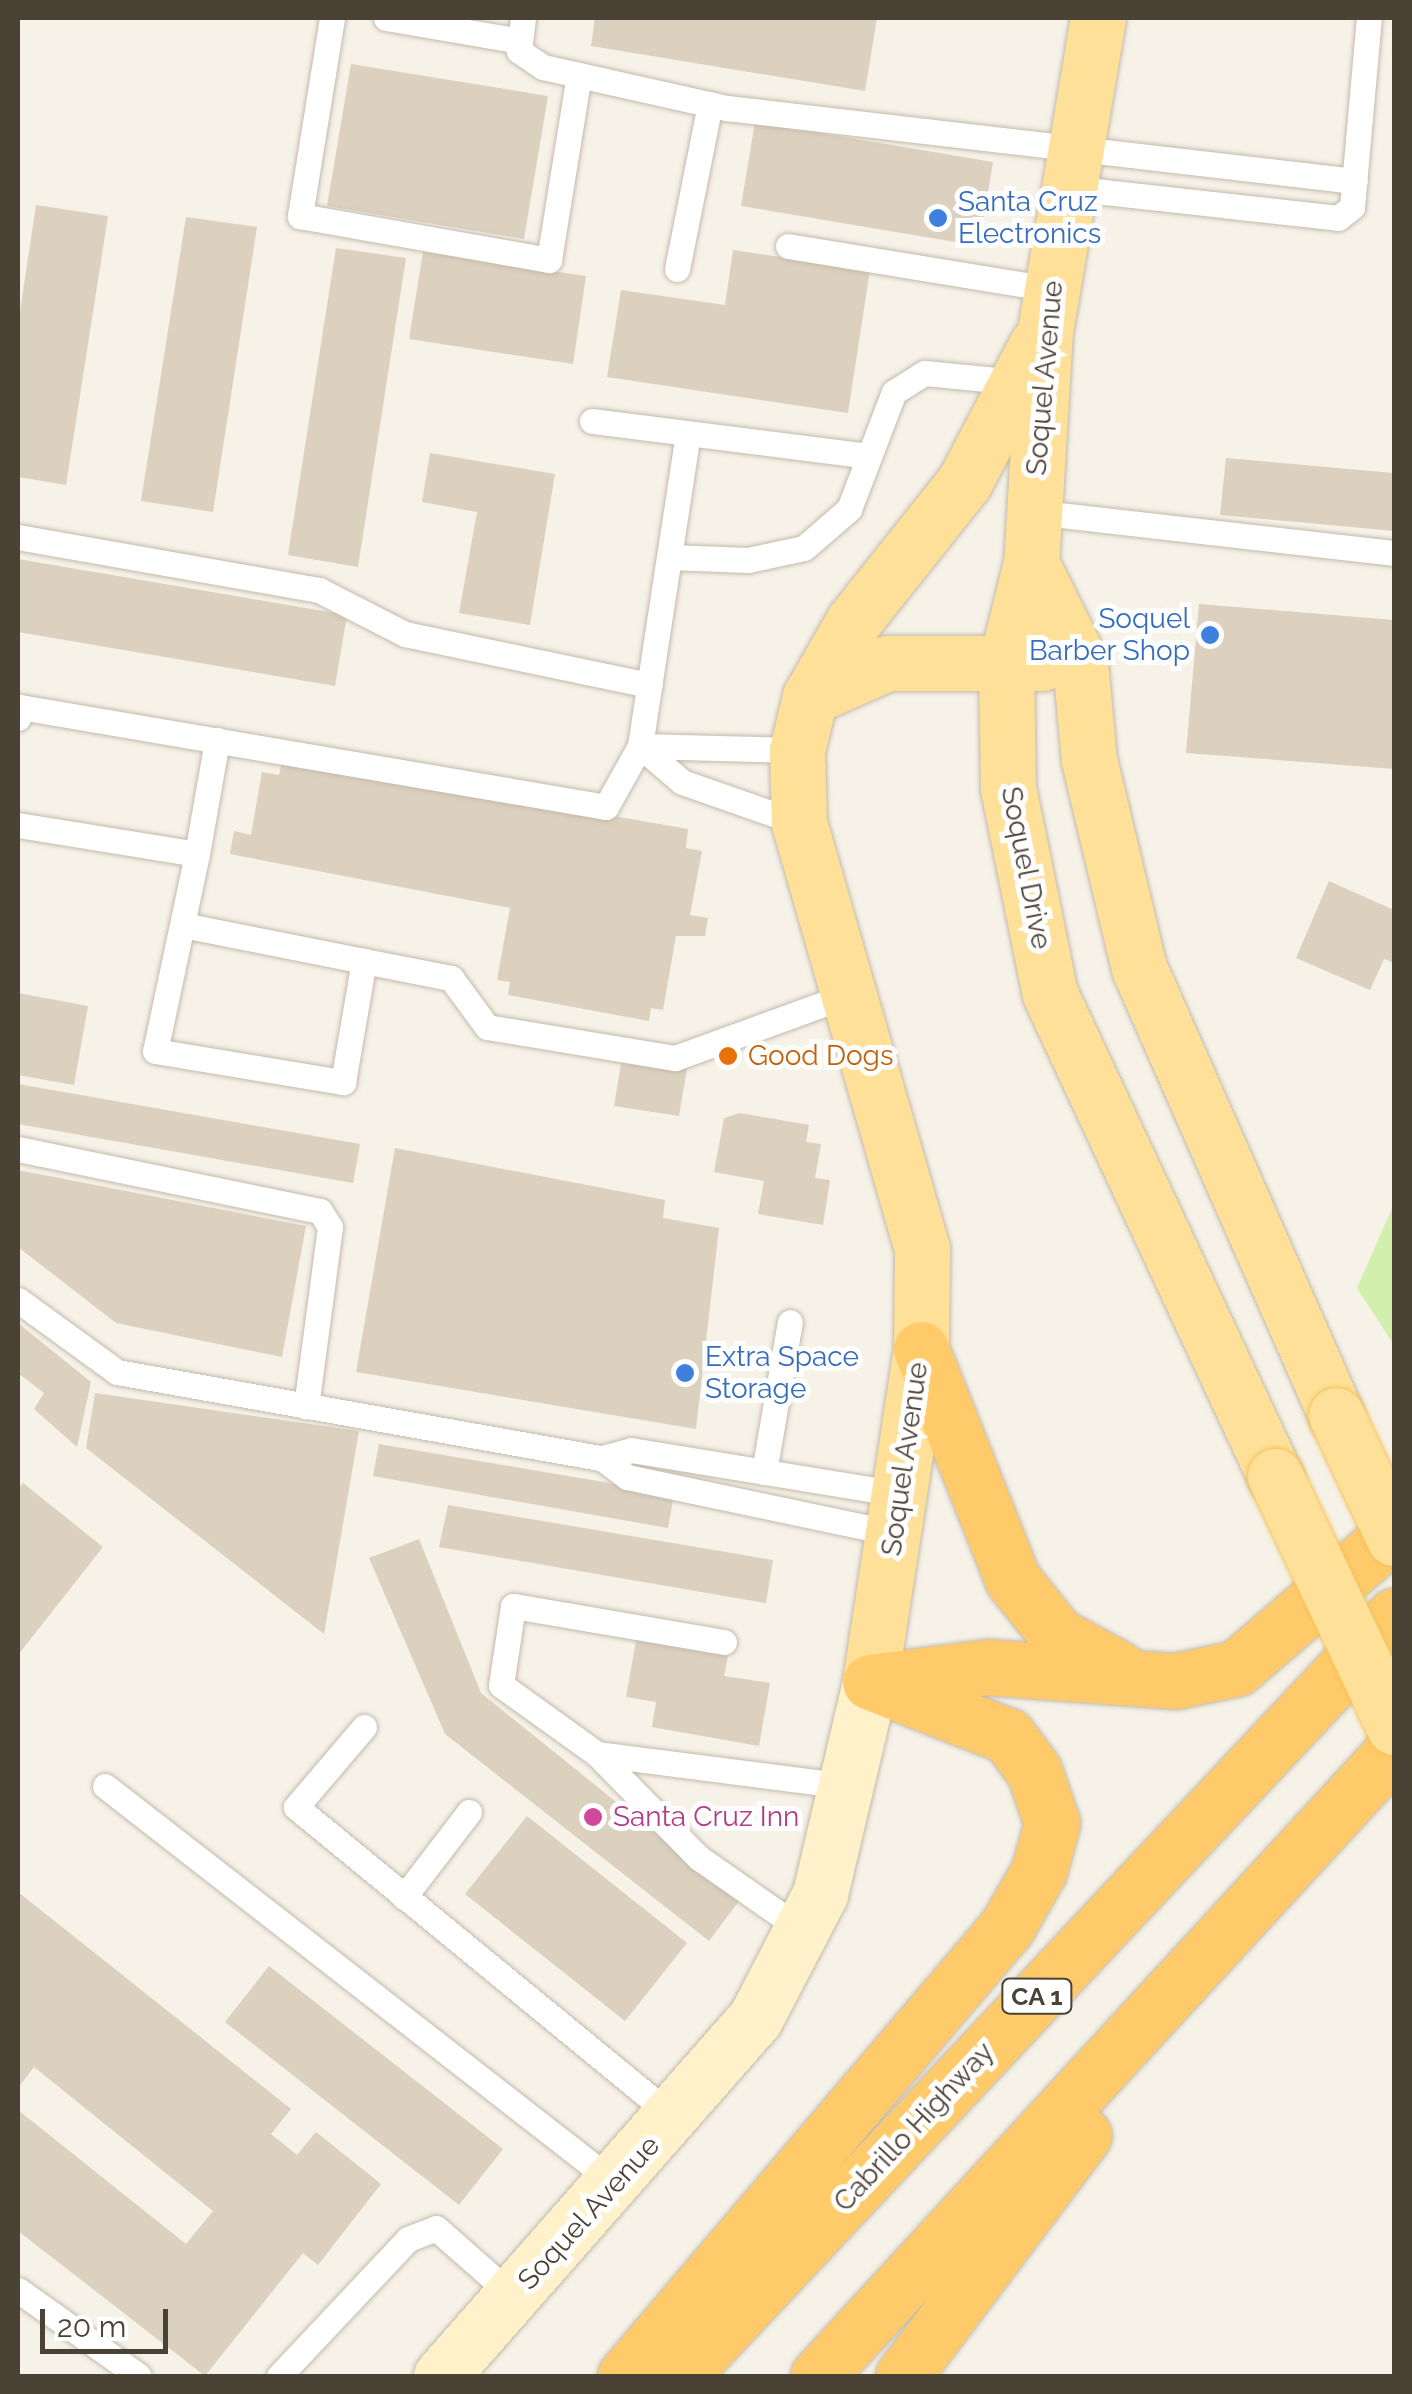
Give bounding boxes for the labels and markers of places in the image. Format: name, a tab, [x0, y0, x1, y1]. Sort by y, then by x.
place label: Santa Cruz Electronics	[958, 185, 1101, 251]
marker: Santa Cruz Electronics	[927, 207, 949, 229]
place label: Soquel Barber Shop	[1028, 602, 1190, 668]
marker: Soquel Barber Shop	[1199, 624, 1221, 646]
place label: Good Dogs	[748, 1039, 893, 1073]
marker: Good Dogs	[717, 1045, 739, 1067]
place label: Extra Space Storage	[705, 1340, 859, 1406]
marker: Extra Space Storage	[674, 1362, 696, 1384]
place label: Santa Cruz Inn	[613, 1800, 799, 1834]
marker: Santa Cruz Inn	[582, 1806, 604, 1828]

